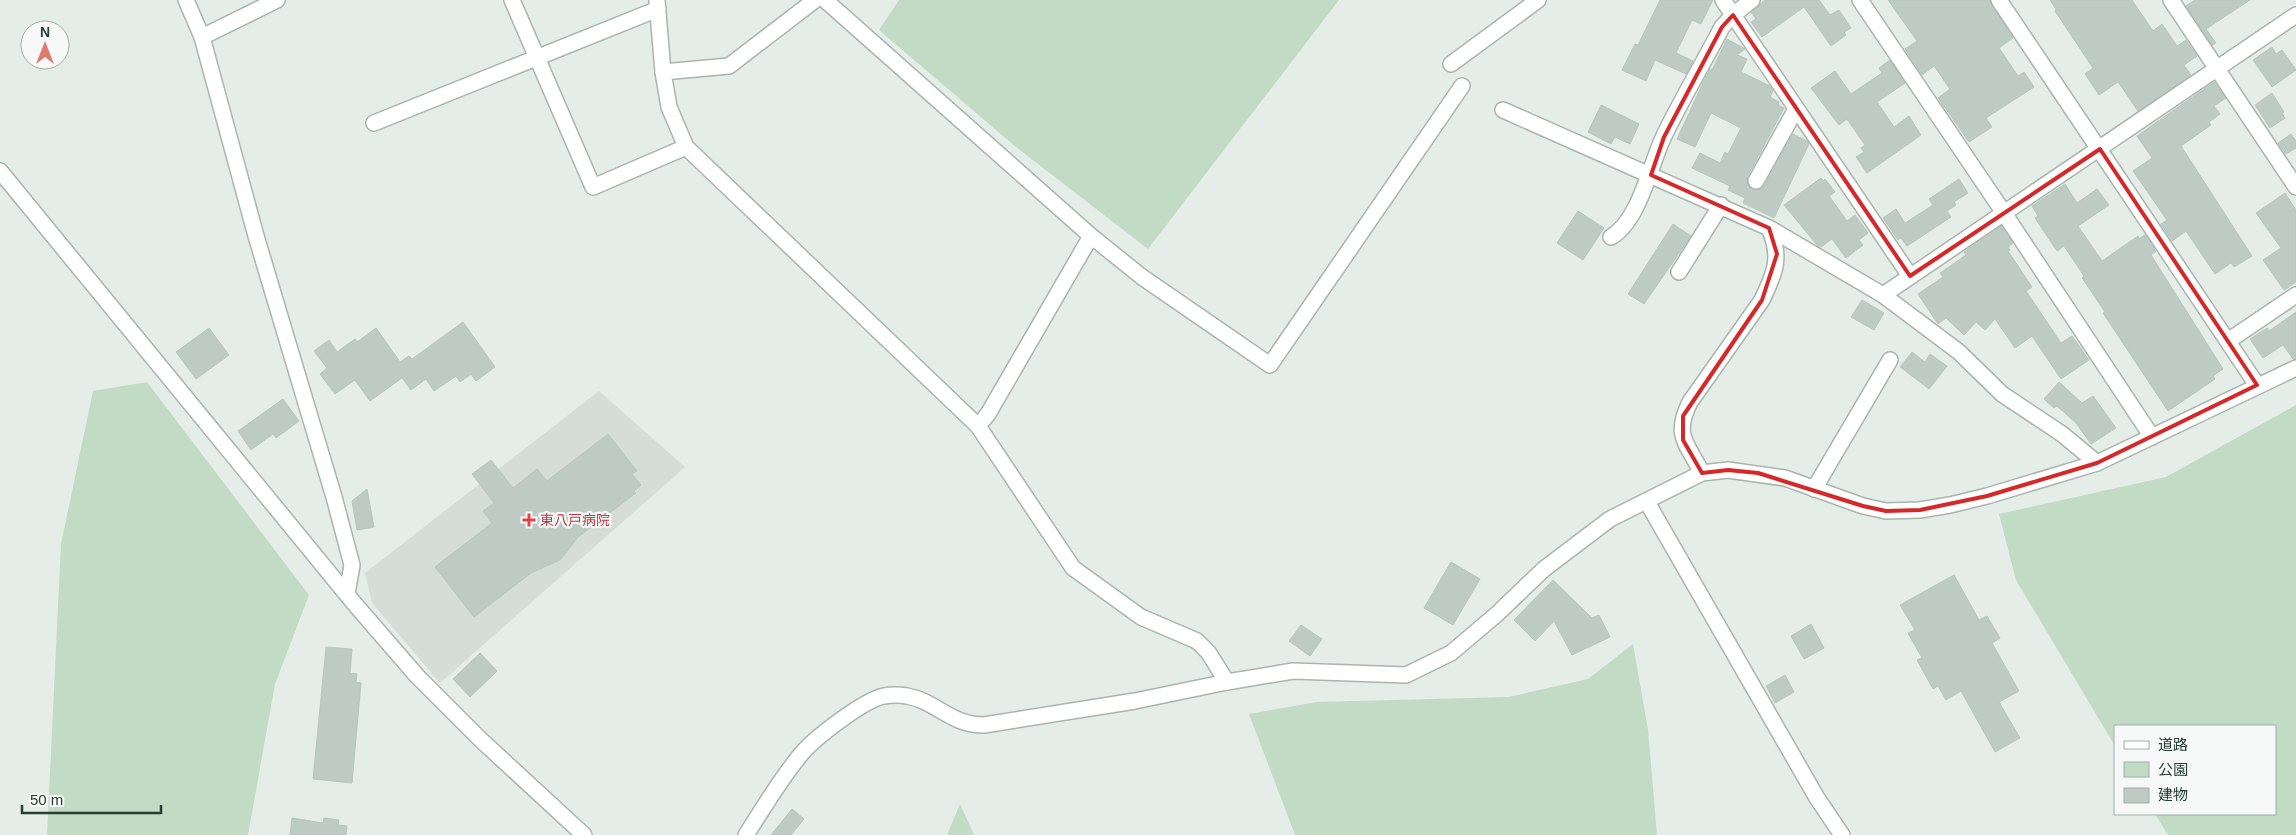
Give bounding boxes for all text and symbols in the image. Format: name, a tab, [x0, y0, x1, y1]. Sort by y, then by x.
north arrow	[20, 20, 70, 70]
text: N	[40, 24, 50, 40]
place label: 東八戸病院	[540, 512, 610, 528]
marker: 東八戸病院	[522, 513, 536, 527]
legend	[2114, 725, 2276, 815]
text: 道路	[2158, 736, 2188, 753]
text: 公園	[2158, 761, 2188, 778]
scale bar	[22, 782, 161, 814]
text: 建物	[2158, 786, 2188, 803]
text: 50 m	[30, 791, 63, 808]

